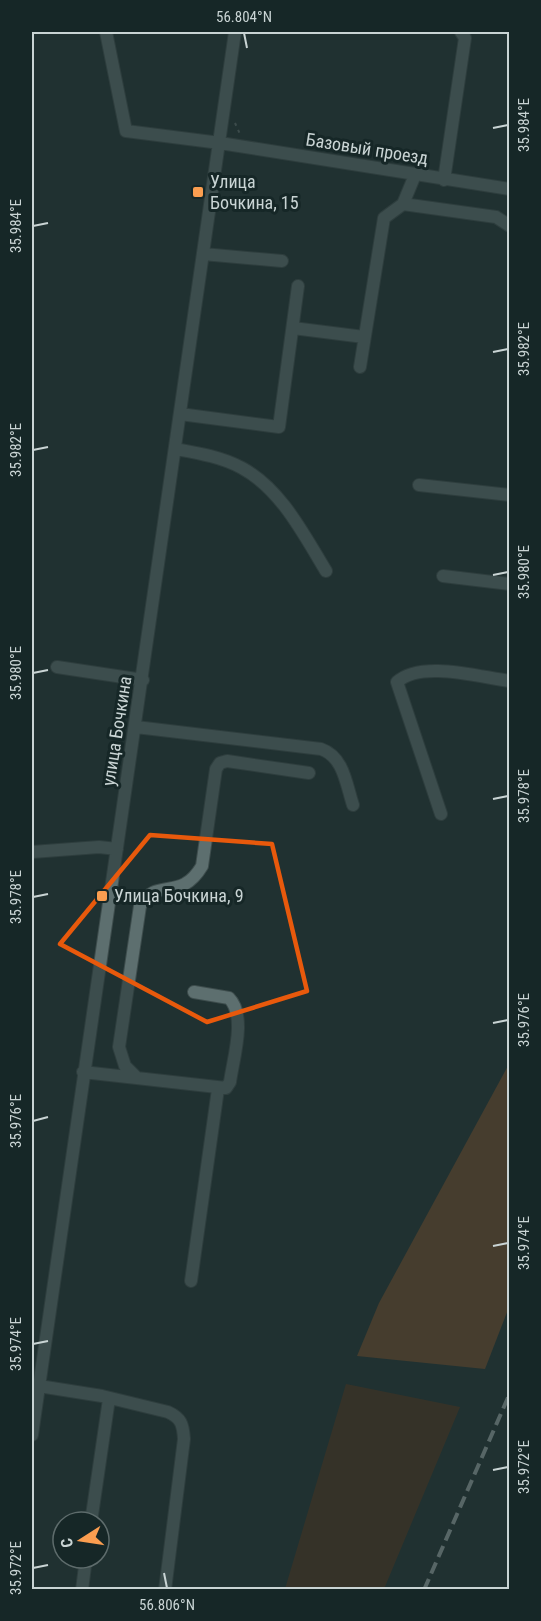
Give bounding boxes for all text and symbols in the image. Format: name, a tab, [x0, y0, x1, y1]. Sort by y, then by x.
text: 56.804°N	[216, 8, 272, 26]
text: 35.984°E	[515, 98, 533, 152]
street label: Базовый проезд	[304, 128, 430, 169]
place label: Улица Бочкина, 15	[210, 171, 299, 213]
marker: Улица Бочкина, 15	[191, 185, 205, 199]
text: 35.984°E	[7, 199, 25, 253]
text: 35.982°E	[515, 322, 533, 376]
text: 35.982°E	[7, 423, 25, 477]
text: 35.980°E	[515, 545, 533, 599]
text: 35.980°E	[7, 646, 25, 700]
street label: улица Бочкина	[97, 675, 136, 787]
text: 35.978°E	[515, 769, 533, 823]
text: 35.978°E	[7, 870, 25, 924]
place label: Улица Бочкина, 9	[114, 885, 244, 906]
marker: Улица Бочкина, 9	[95, 889, 109, 903]
text: 35.976°E	[515, 993, 533, 1047]
text: 35.976°E	[7, 1094, 25, 1148]
text: 35.974°E	[515, 1216, 533, 1270]
text: 35.974°E	[7, 1317, 25, 1371]
text: 35.972°E	[515, 1440, 533, 1494]
north arrow	[51, 1510, 111, 1570]
text: С	[57, 1537, 77, 1549]
text: 35.972°E	[7, 1541, 25, 1595]
text: 56.806°N	[139, 1596, 195, 1614]

